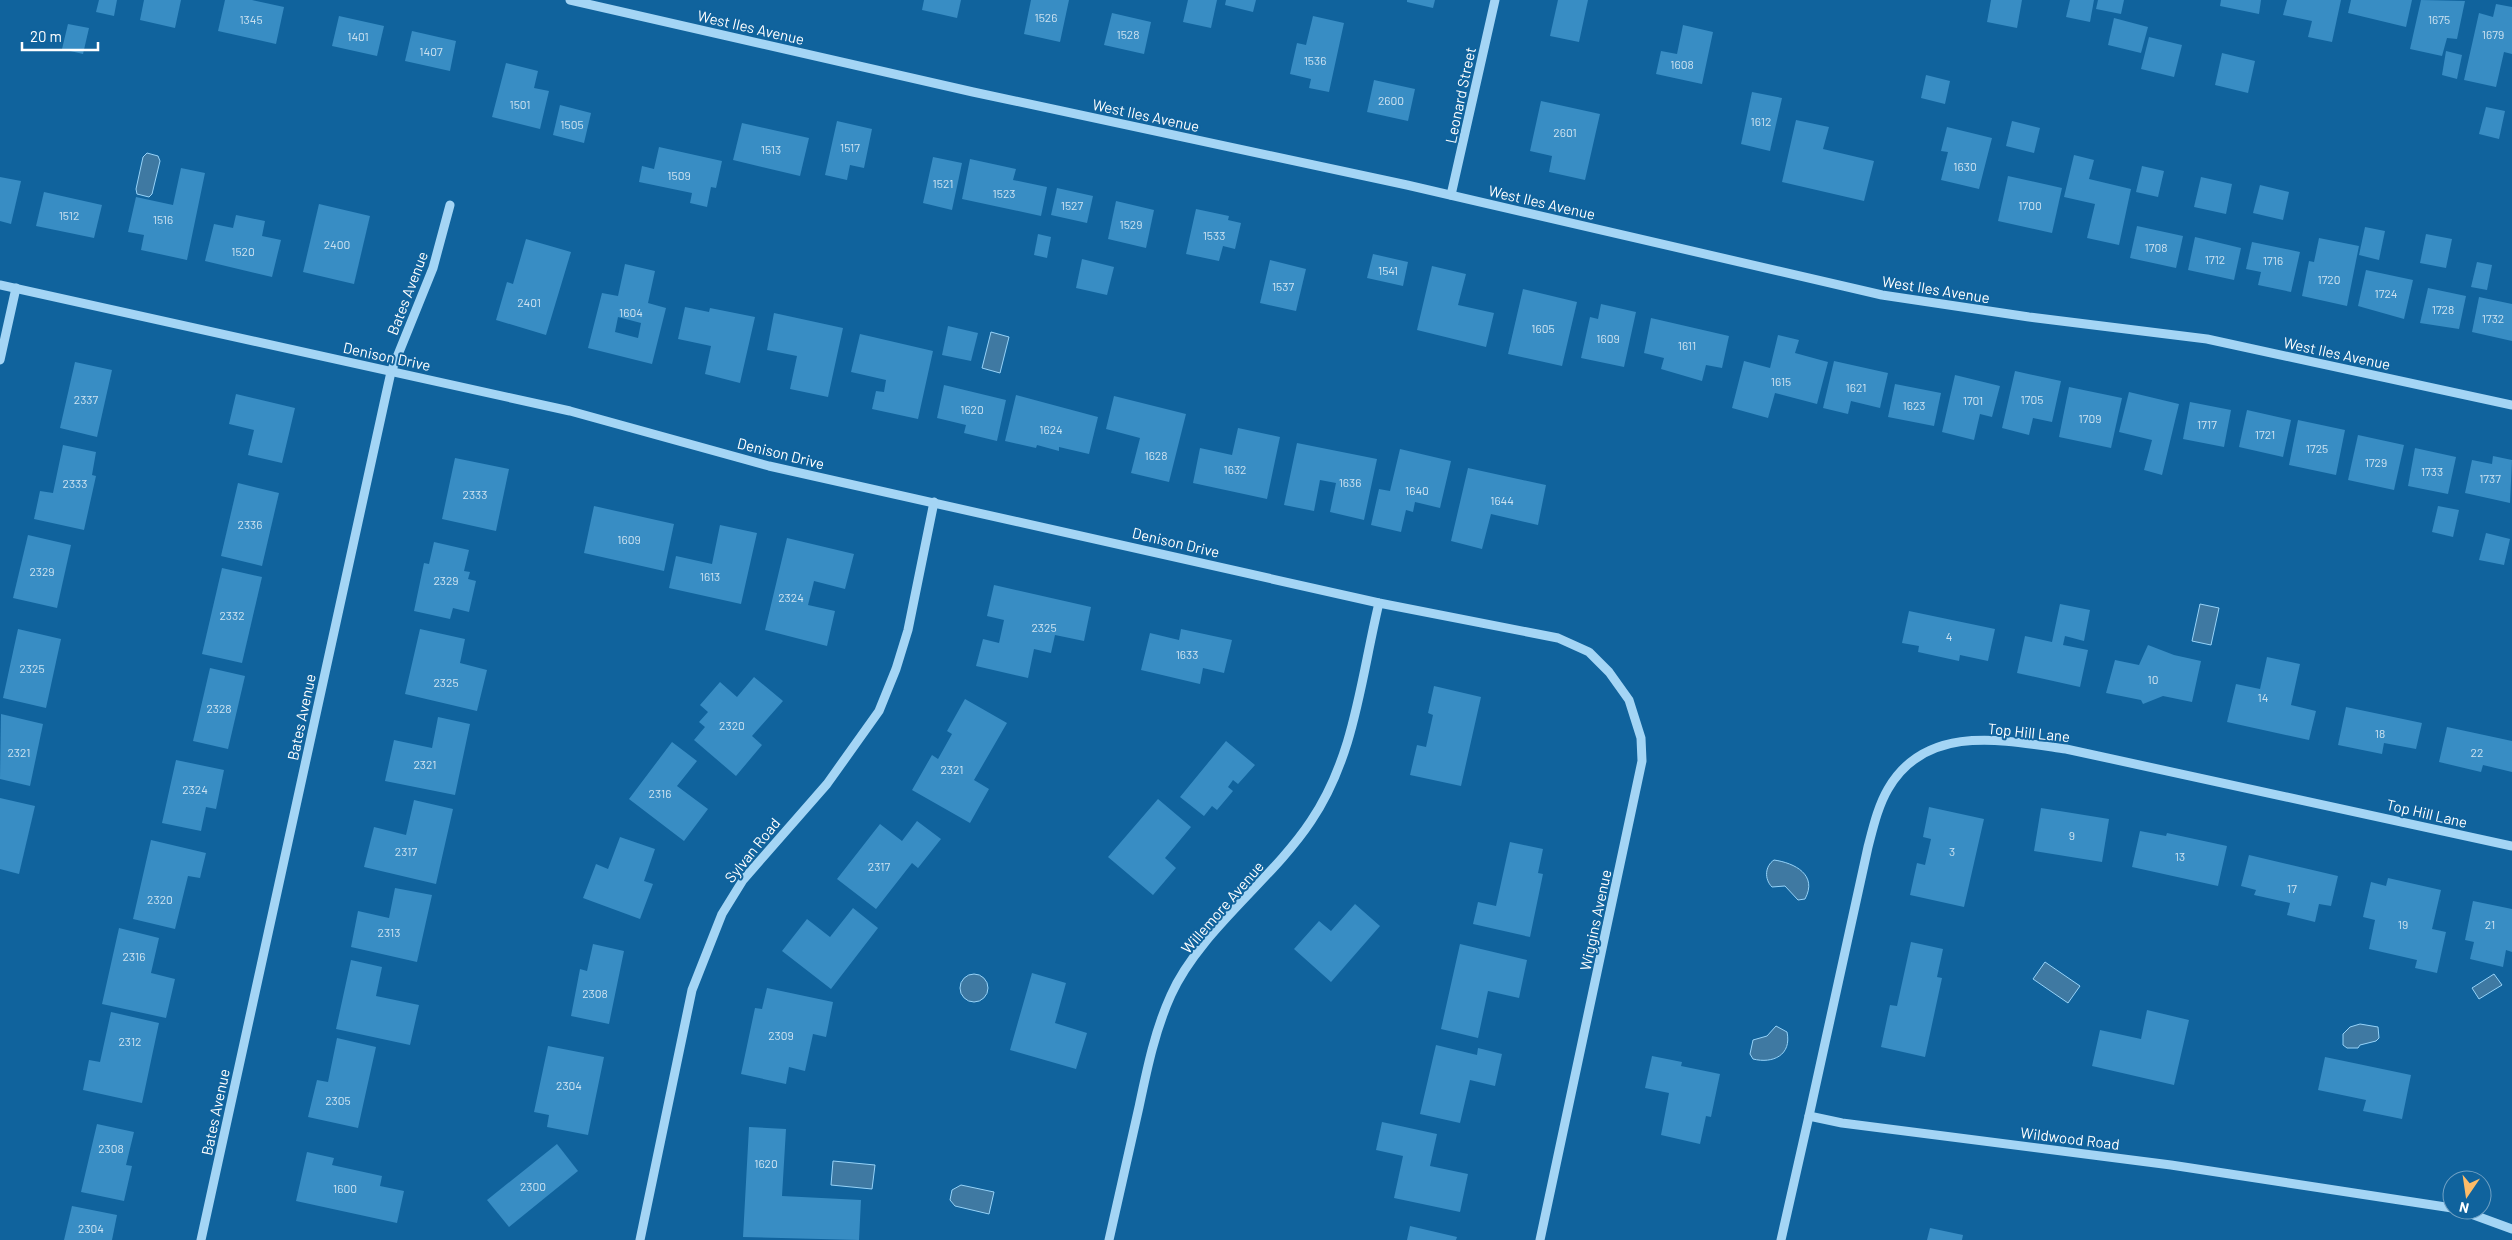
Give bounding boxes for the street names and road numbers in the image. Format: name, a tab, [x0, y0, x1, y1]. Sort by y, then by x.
street label: West Iles Avenue	[696, 6, 806, 48]
street label: Leonard Street	[1441, 45, 1479, 145]
street label: West Iles Avenue	[1091, 95, 1201, 135]
street label: West Iles Avenue	[1487, 181, 1597, 223]
street label: Bates Avenue	[383, 249, 431, 337]
street label: West Iles Avenue	[1881, 272, 1991, 306]
street label: West Iles Avenue	[2282, 333, 2392, 373]
street label: Denison Drive	[342, 338, 432, 374]
street label: Denison Drive	[736, 433, 826, 473]
street label: Denison Drive	[1131, 523, 1221, 561]
street label: Bates Avenue	[283, 672, 319, 762]
street label: Top Hill Lane	[1987, 719, 2071, 745]
street label: Top Hill Lane	[2385, 795, 2469, 831]
street label: Sylvan Road	[720, 814, 784, 886]
street label: Willemore Avenue	[1177, 857, 1267, 957]
street label: Wiggins Avenue	[1576, 868, 1614, 972]
street label: Bates Avenue	[197, 1067, 233, 1157]
street label: Wildwood Road	[2019, 1123, 2121, 1153]

